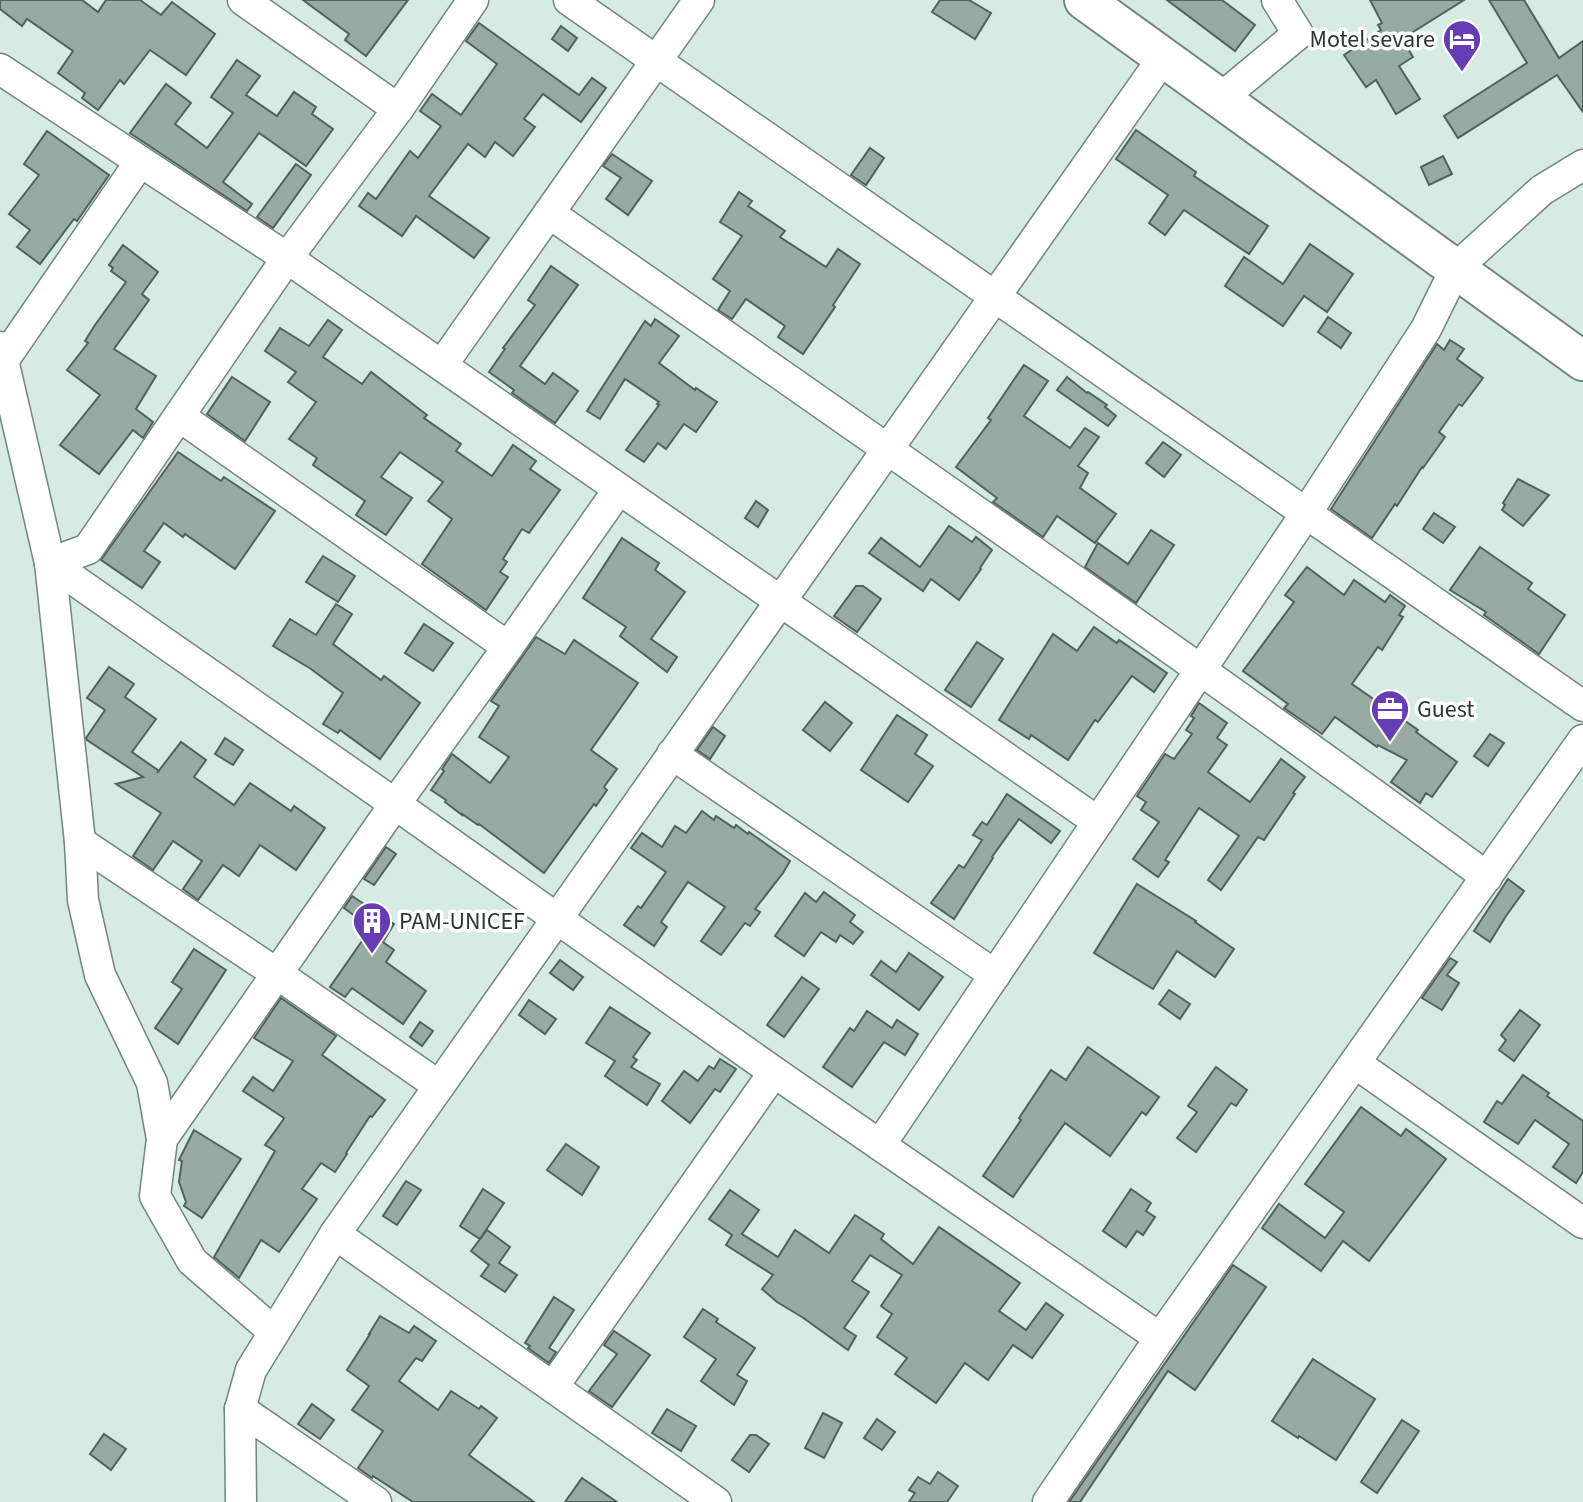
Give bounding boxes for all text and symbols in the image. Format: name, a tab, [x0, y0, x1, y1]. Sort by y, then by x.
hotel icon: Motel sevare	[1441, 18, 1483, 73]
place label: Motel sevare	[1309, 22, 1435, 57]
office icon: Guest	[1369, 688, 1411, 743]
place label: Guest	[1417, 692, 1474, 727]
building icon: PAM-UNICEF	[351, 900, 393, 955]
place label: PAM-UNICEF	[399, 904, 525, 939]

